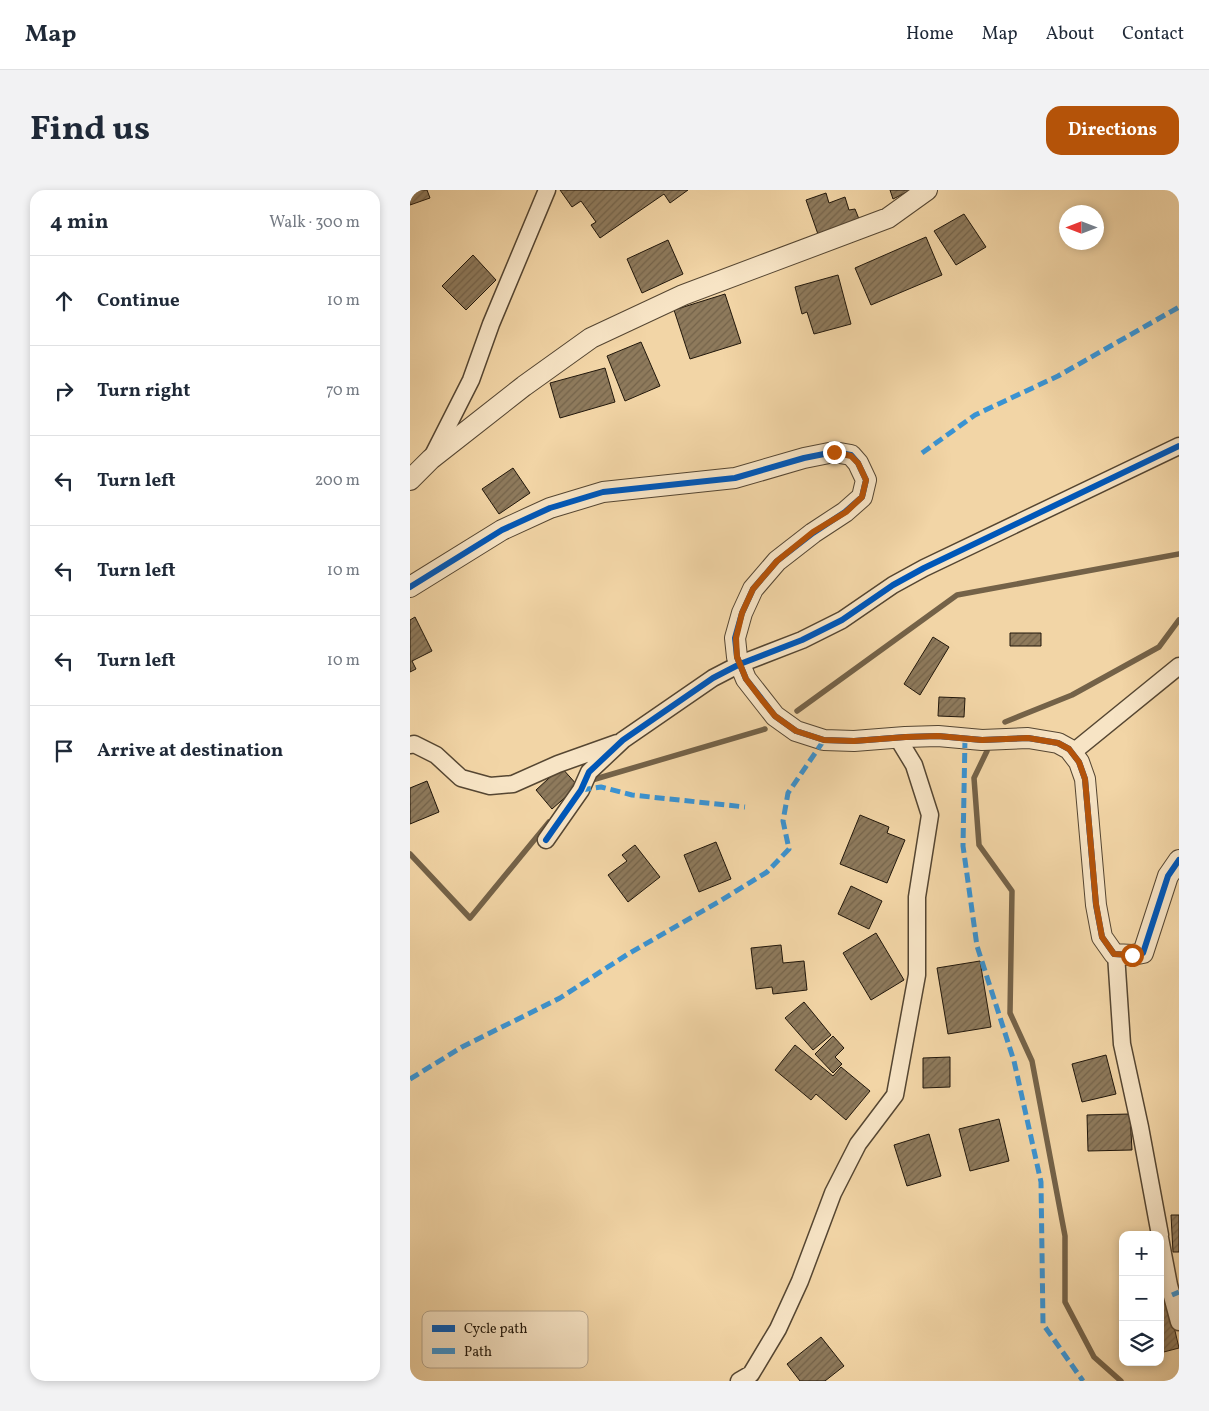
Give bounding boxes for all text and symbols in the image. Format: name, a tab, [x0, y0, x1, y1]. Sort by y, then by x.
text: Map	[25, 18, 76, 52]
text: Home	[906, 22, 954, 47]
text: Map	[982, 22, 1018, 47]
text: About	[1046, 22, 1094, 47]
text: Contact	[1122, 22, 1184, 47]
text: Find us	[30, 106, 150, 154]
button: Directions	[1046, 106, 1179, 155]
north arrow	[1059, 205, 1104, 250]
text: 4 min	[50, 208, 109, 237]
text: Walk · 300 m	[269, 212, 360, 234]
icon: ahead	[50, 287, 78, 315]
text: Continue	[97, 288, 180, 314]
text: 10 m	[327, 290, 360, 312]
icon: right	[50, 377, 78, 405]
text: Turn right	[97, 378, 190, 404]
text: 70 m	[326, 380, 360, 402]
route end	[823, 441, 846, 464]
icon: left	[50, 467, 78, 495]
text: Turn left	[97, 468, 176, 494]
text: 200 m	[315, 470, 360, 492]
icon: left	[50, 557, 78, 585]
text: Turn left	[97, 558, 176, 584]
text: 10 m	[327, 560, 360, 582]
icon: left	[50, 647, 78, 675]
text: Turn left	[97, 648, 176, 674]
text: 10 m	[327, 650, 360, 672]
icon: arrive	[50, 737, 78, 765]
text: Arrive at destination	[97, 738, 283, 764]
route start	[1121, 944, 1144, 967]
map controls	[1119, 1231, 1164, 1366]
button: +	[1119, 1231, 1164, 1276]
button: −	[1119, 1276, 1164, 1321]
legend	[422, 1311, 588, 1368]
text: Cycle path	[464, 1320, 528, 1339]
button: layers	[1119, 1321, 1164, 1366]
text: Path	[464, 1343, 492, 1362]

